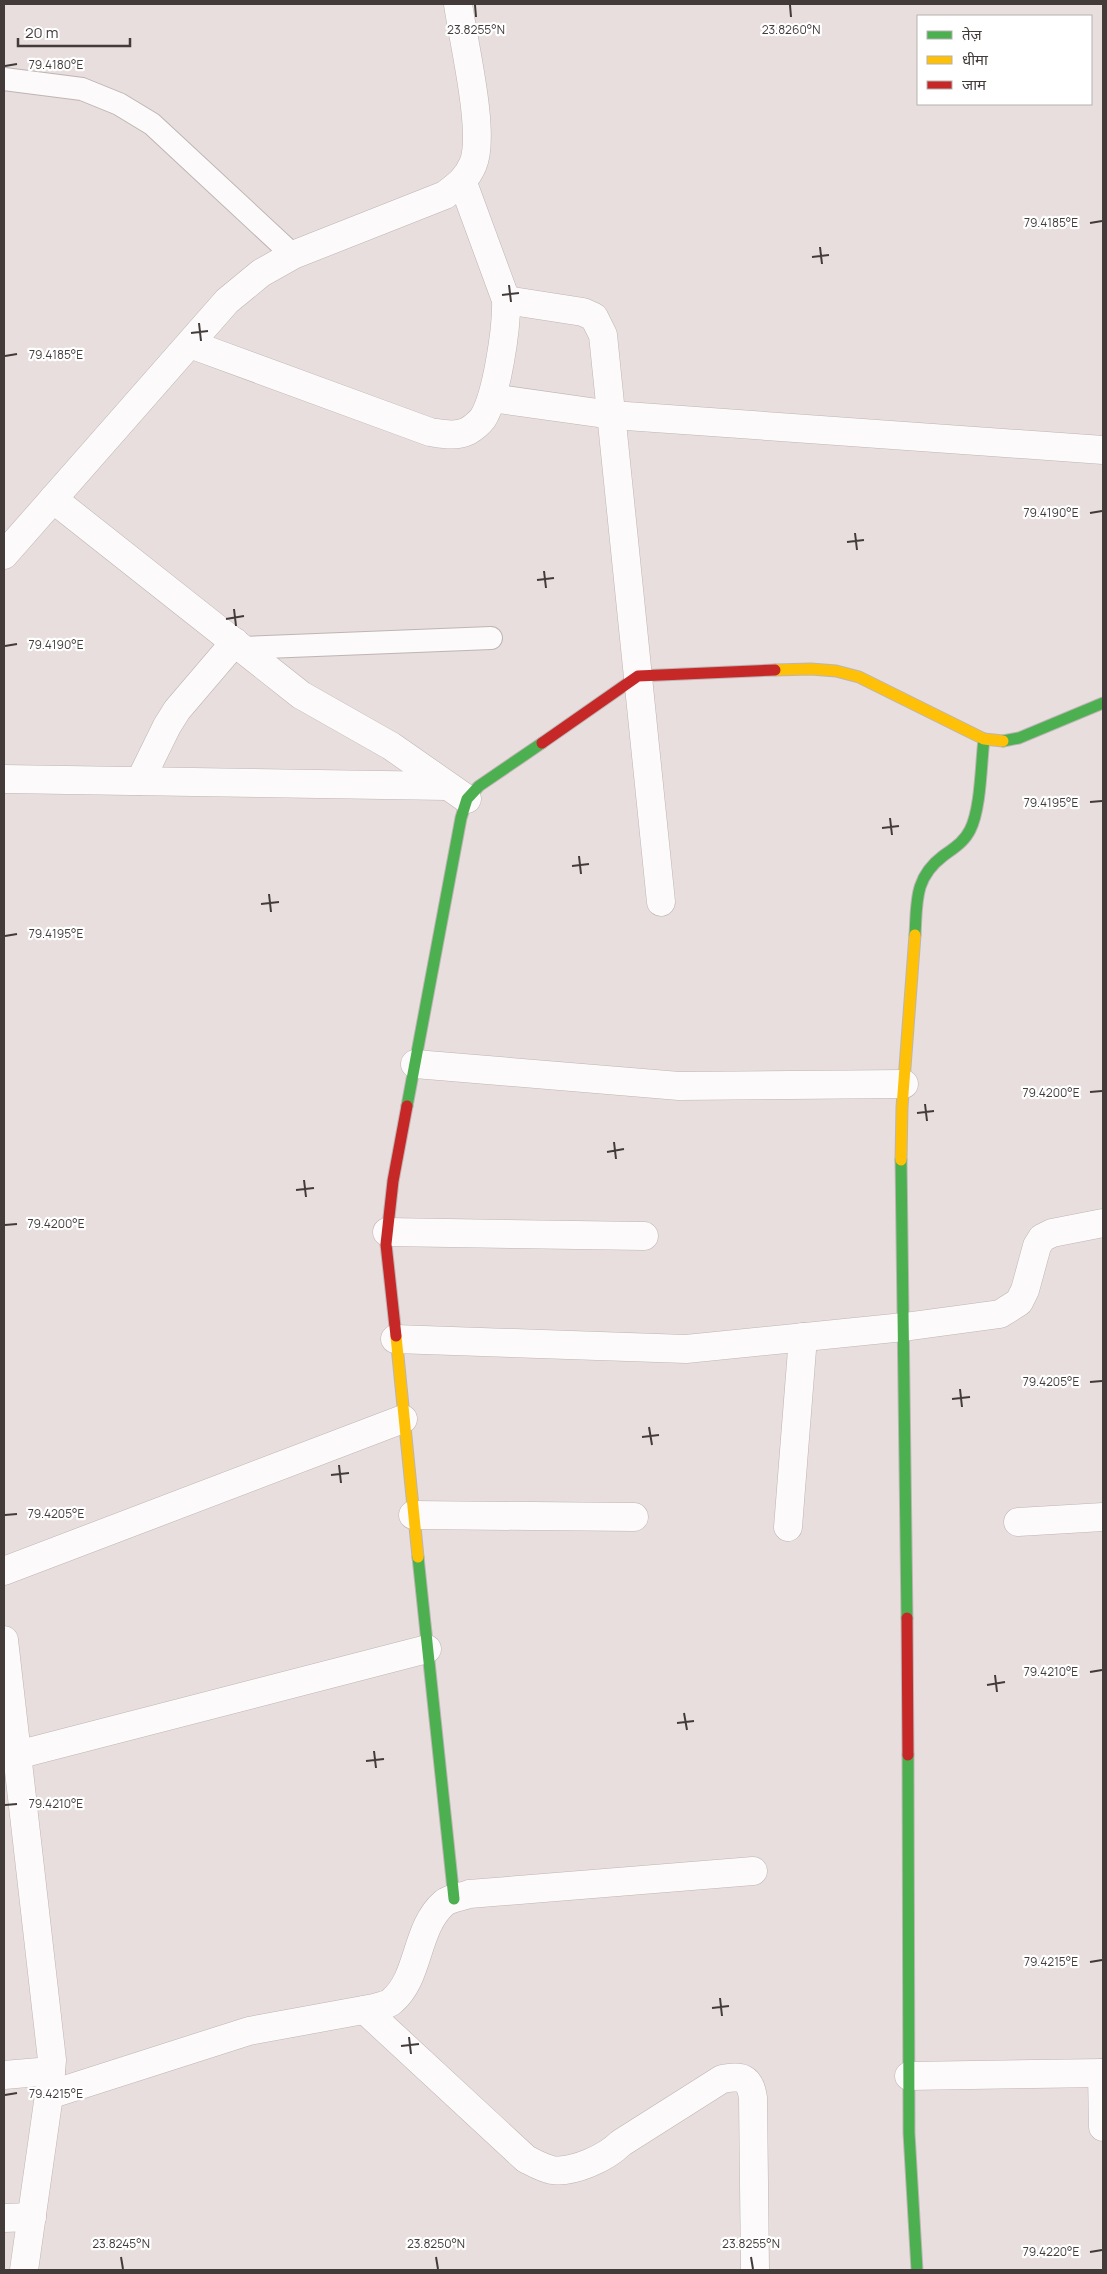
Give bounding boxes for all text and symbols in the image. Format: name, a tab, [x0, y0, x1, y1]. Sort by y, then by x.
scale bar	[18, 15, 130, 47]
legend	[917, 15, 1092, 105]
text: 23.8255°N	[447, 21, 505, 38]
text: 23.8260°N	[762, 21, 820, 38]
text: 20 m	[25, 22, 58, 43]
text: तेज़	[962, 24, 983, 45]
text: धीमा	[962, 49, 989, 70]
text: 79.4180°E	[29, 56, 83, 73]
text: जाम	[962, 74, 987, 95]
text: 79.4185°E	[1024, 214, 1078, 231]
text: 79.4185°E	[29, 346, 83, 363]
text: 79.4190°E	[1023, 504, 1079, 521]
text: 79.4190°E	[28, 636, 84, 653]
text: 79.4195°E	[1024, 794, 1078, 811]
text: 79.4195°E	[29, 925, 83, 942]
text: 79.4200°E	[1022, 1084, 1080, 1101]
text: 79.4200°E	[27, 1215, 85, 1232]
text: 79.4205°E	[1023, 1373, 1079, 1390]
text: 79.4205°E	[28, 1505, 84, 1522]
text: 79.4210°E	[1024, 1663, 1078, 1680]
text: 79.4210°E	[29, 1795, 83, 1812]
text: 79.4215°E	[1024, 1953, 1078, 1970]
text: 79.4215°E	[29, 2085, 83, 2102]
text: 23.8245°N	[92, 2235, 150, 2252]
text: 23.8250°N	[407, 2235, 465, 2252]
text: 23.8255°N	[722, 2235, 780, 2252]
text: 79.4220°E	[1023, 2243, 1079, 2260]

